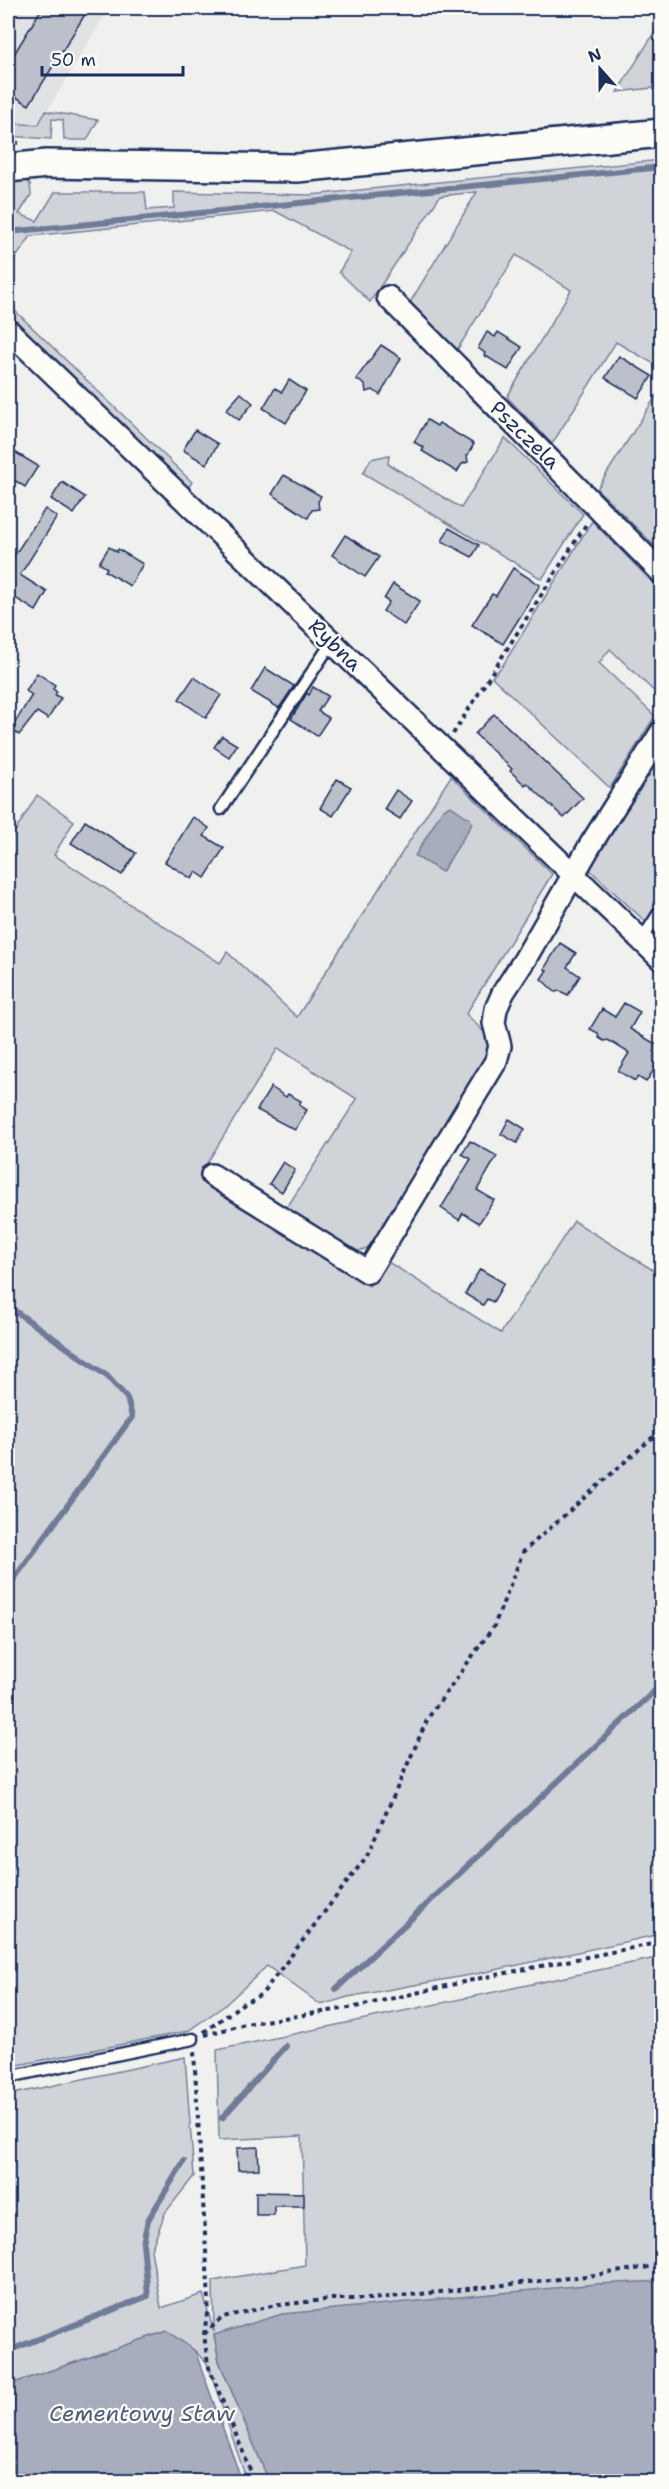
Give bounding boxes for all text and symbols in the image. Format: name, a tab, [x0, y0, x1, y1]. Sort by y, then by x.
scale bar	[42, 39, 183, 77]
north arrow	[570, 39, 630, 99]
text: N	[585, 43, 604, 68]
text: 50 m	[51, 48, 96, 72]
street label: Pszczela	[484, 395, 566, 475]
street label: Rybna	[302, 613, 368, 677]
water label: Cementowy Staw	[49, 2399, 236, 2428]

